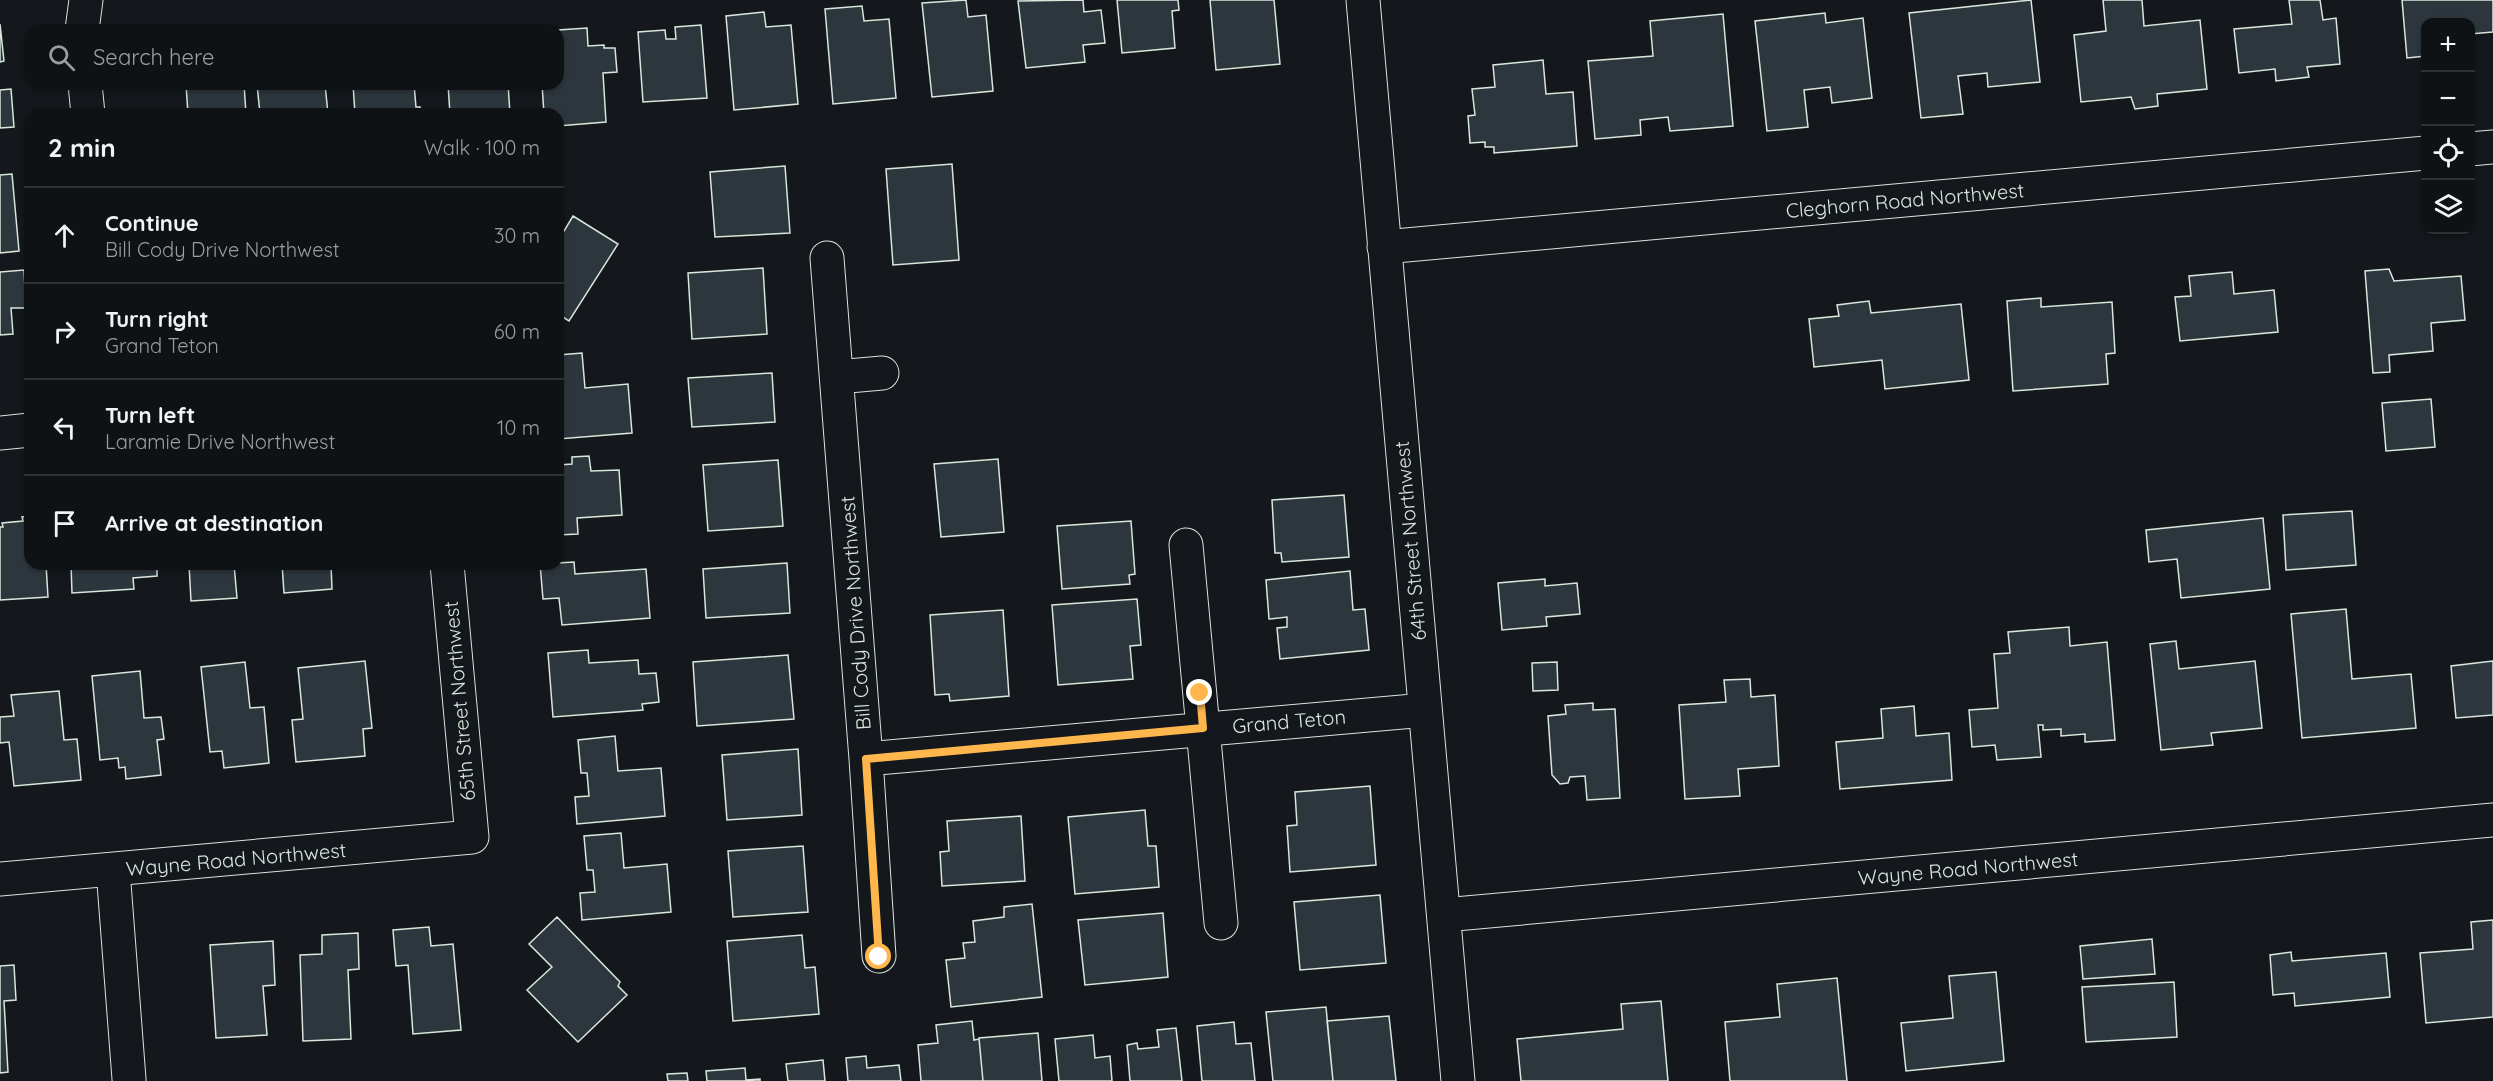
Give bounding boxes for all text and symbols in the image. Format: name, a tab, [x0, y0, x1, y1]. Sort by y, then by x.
map controls	[2421, 18, 2475, 234]
button: +	[2421, 18, 2475, 72]
search box	[24, 24, 564, 90]
icon: search	[45, 41, 78, 74]
text: Search here	[93, 43, 214, 71]
button: −	[2421, 72, 2475, 126]
button: locate	[2421, 126, 2475, 180]
text: 2 min	[48, 131, 116, 164]
text: Walk · 100 m	[424, 135, 540, 160]
street label: Cleghorn Road Northwest	[1785, 177, 2026, 223]
button: layers	[2421, 180, 2475, 234]
text: Continue	[105, 209, 199, 237]
icon: ahead	[48, 219, 81, 252]
text: 30 m	[494, 223, 540, 248]
text: Bill Cody Drive Northwest	[105, 237, 340, 262]
text: Turn right	[105, 305, 209, 333]
icon: right	[48, 315, 81, 348]
text: 60 m	[494, 319, 540, 344]
text: Grand Teton	[105, 333, 219, 358]
text: Turn left	[105, 401, 195, 429]
icon: left	[48, 411, 81, 444]
text: 10 m	[497, 415, 540, 440]
text: Laramie Drive Northwest	[105, 429, 335, 454]
street label: 64th Street Northwest	[1389, 440, 1431, 642]
street label: Bill Cody Drive Northwest	[834, 495, 876, 731]
icon: arrive	[48, 507, 81, 540]
text: Arrive at destination	[105, 509, 323, 537]
street label: 65th Street Northwest	[438, 600, 480, 802]
route end	[1186, 679, 1212, 705]
street label: Grand Teton	[1231, 704, 1347, 738]
street label: Wayne Road Northwest	[125, 837, 347, 881]
street label: Wayne Road Northwest	[1857, 846, 2079, 890]
route start	[865, 943, 891, 969]

